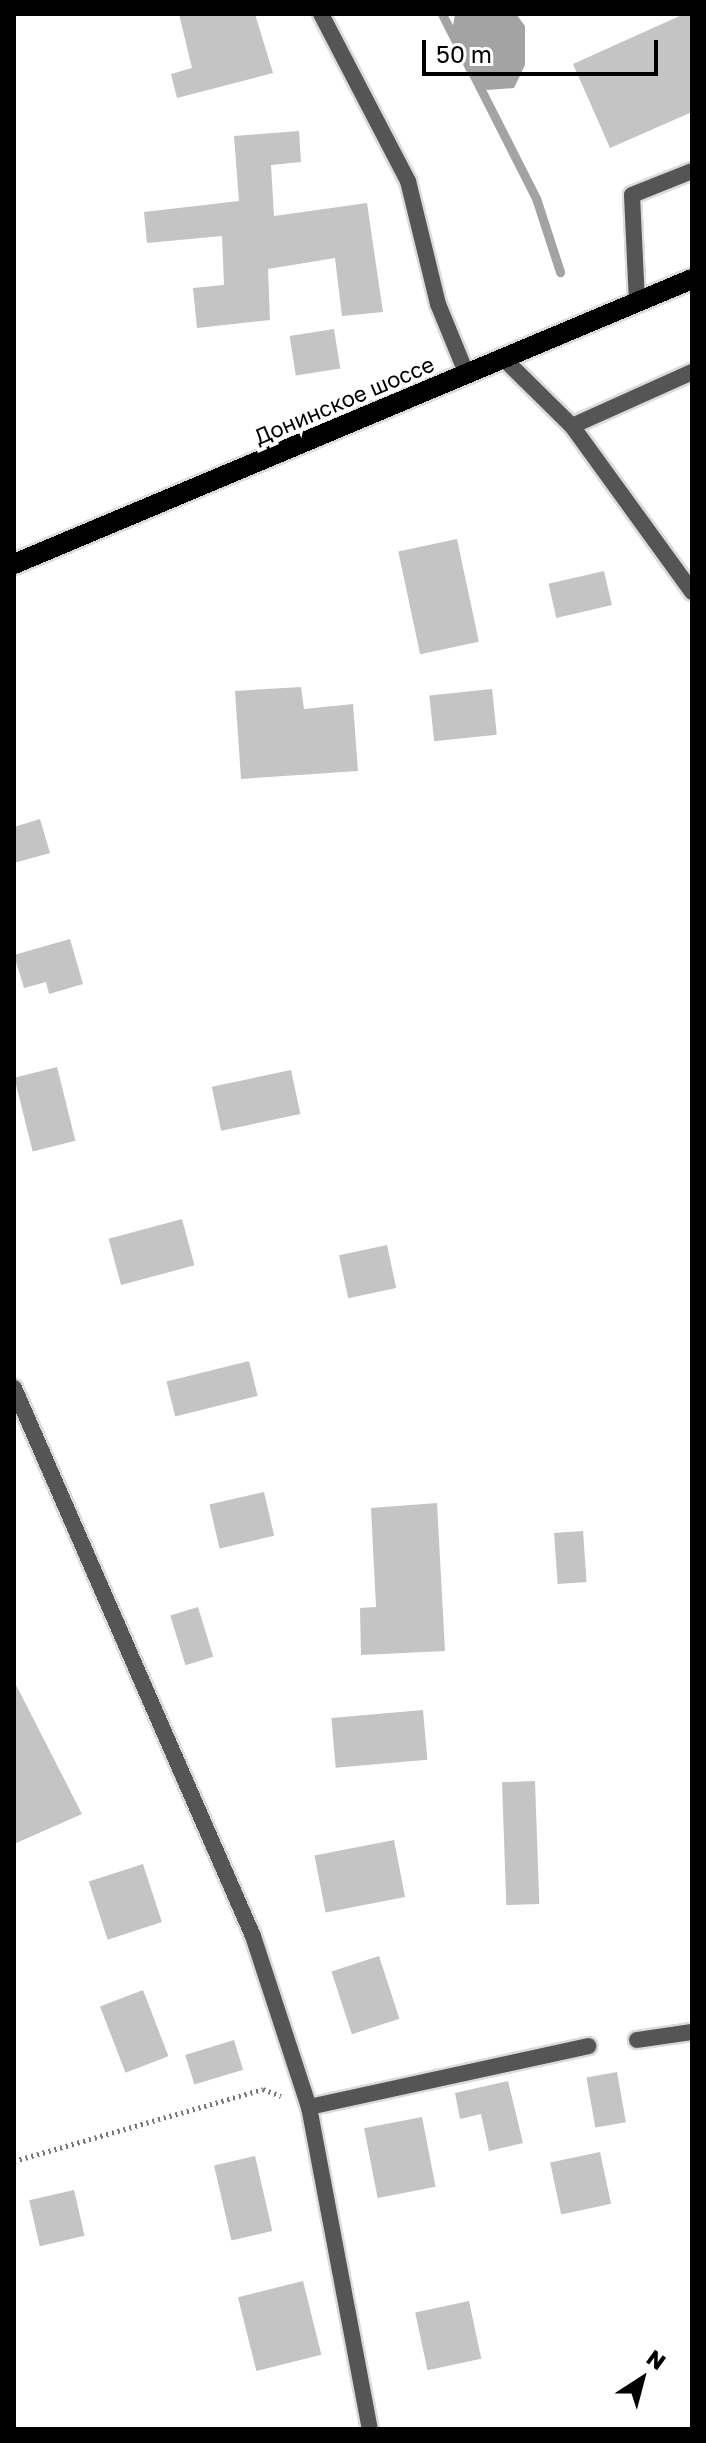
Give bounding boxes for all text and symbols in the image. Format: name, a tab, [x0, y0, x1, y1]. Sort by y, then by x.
scale bar	[426, 24, 662, 74]
text: 50 m	[436, 39, 492, 68]
street label: Донинское шоссе	[250, 350, 438, 450]
north arrow	[602, 2339, 682, 2419]
text: N	[642, 2343, 671, 2375]

